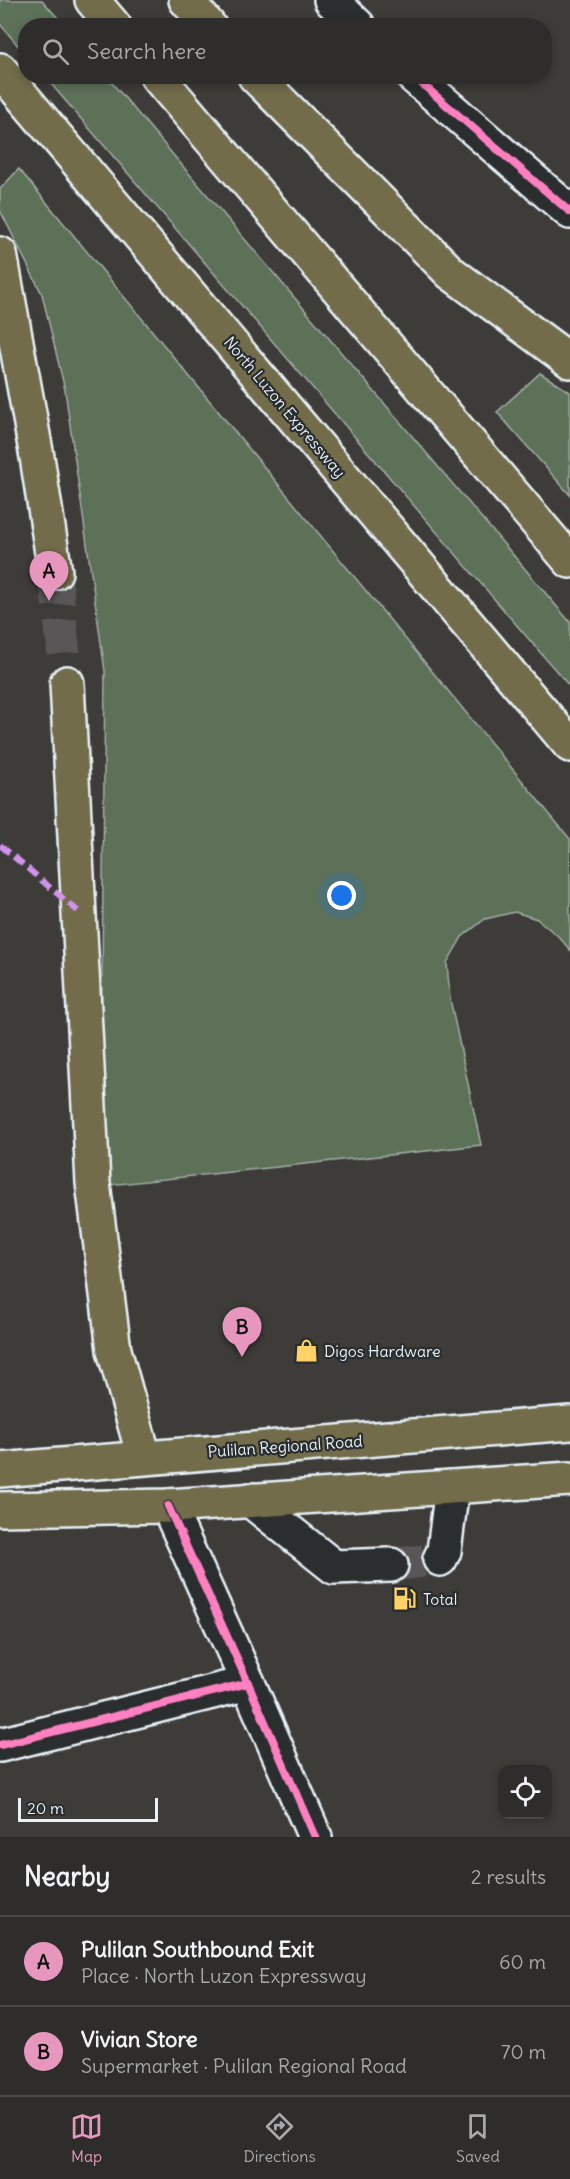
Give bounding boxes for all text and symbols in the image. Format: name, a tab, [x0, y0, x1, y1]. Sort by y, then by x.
search box	[18, 18, 552, 84]
icon: search	[39, 35, 72, 68]
text: Search here	[87, 37, 206, 65]
street label: North Luzon Expressway	[220, 332, 350, 482]
pin: A	[29, 552, 68, 601]
your location	[327, 881, 356, 910]
pin: B	[222, 1308, 262, 1357]
shop icon: Digos Hardware	[293, 1338, 319, 1364]
place label: Digos Hardware	[324, 1341, 441, 1361]
street label: Pulilan Regional Road	[207, 1431, 363, 1461]
fuel station icon: Total	[392, 1586, 418, 1612]
place label: Total	[423, 1589, 457, 1609]
map controls	[498, 1765, 552, 1819]
button: locate	[498, 1765, 552, 1819]
scale bar	[18, 1795, 158, 1822]
text: 20 m	[27, 1798, 64, 1818]
text: Nearby	[24, 1860, 110, 1893]
text: 2 results	[471, 1864, 546, 1889]
text: Pulilan Southbound Exit	[81, 1935, 314, 1963]
text: A	[37, 1949, 50, 1974]
text: 60 m	[499, 1949, 546, 1974]
text: Place · North Luzon Expressway	[81, 1963, 367, 1988]
text: Vivian Store	[81, 2025, 198, 2053]
text: B	[37, 2039, 50, 2064]
text: 70 m	[501, 2039, 546, 2064]
text: Supermarket · Pulilan Regional Road	[81, 2053, 407, 2078]
tab: Map	[70, 2110, 103, 2166]
tab: Directions	[243, 2110, 316, 2166]
tab: Saved	[456, 2110, 500, 2166]

